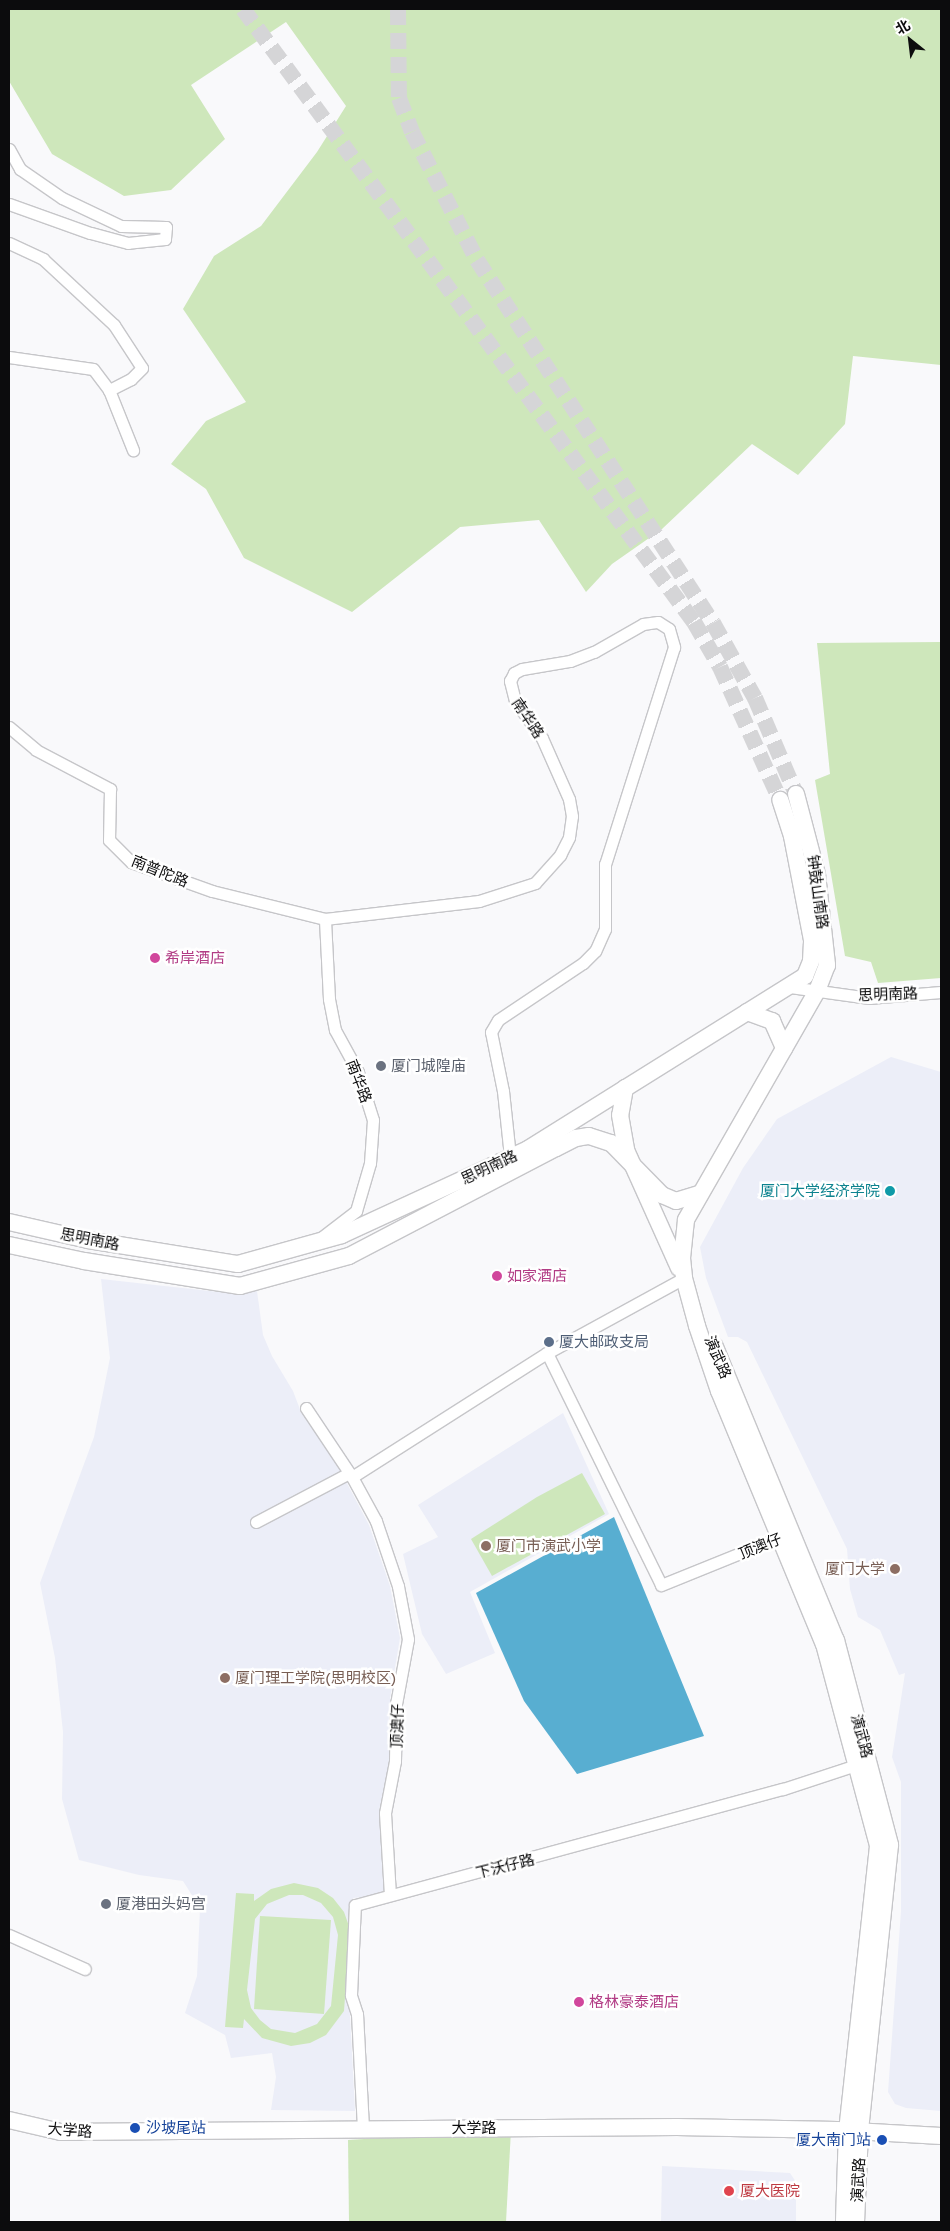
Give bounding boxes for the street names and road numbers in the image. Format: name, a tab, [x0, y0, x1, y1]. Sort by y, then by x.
street label: 南华路	[508, 694, 548, 742]
street label: 南普陀路	[129, 851, 191, 891]
street label: 钟鼓山南路	[804, 854, 832, 930]
street label: 思明南路	[858, 984, 918, 1004]
street label: 南华路	[343, 1057, 375, 1105]
street label: 思明南路	[458, 1146, 520, 1188]
street label: 思明南路	[59, 1224, 121, 1254]
street label: 演武路	[701, 1333, 735, 1381]
street label: 顶澳仔	[736, 1529, 784, 1563]
street label: 顶澳仔	[387, 1703, 407, 1749]
street label: 演武路	[847, 1712, 877, 1760]
street label: 下沃仔路	[474, 1850, 536, 1882]
street label: 大学路	[47, 2119, 93, 2141]
street label: 大学路	[452, 2119, 496, 2137]
street label: 演武路	[848, 2157, 868, 2203]

